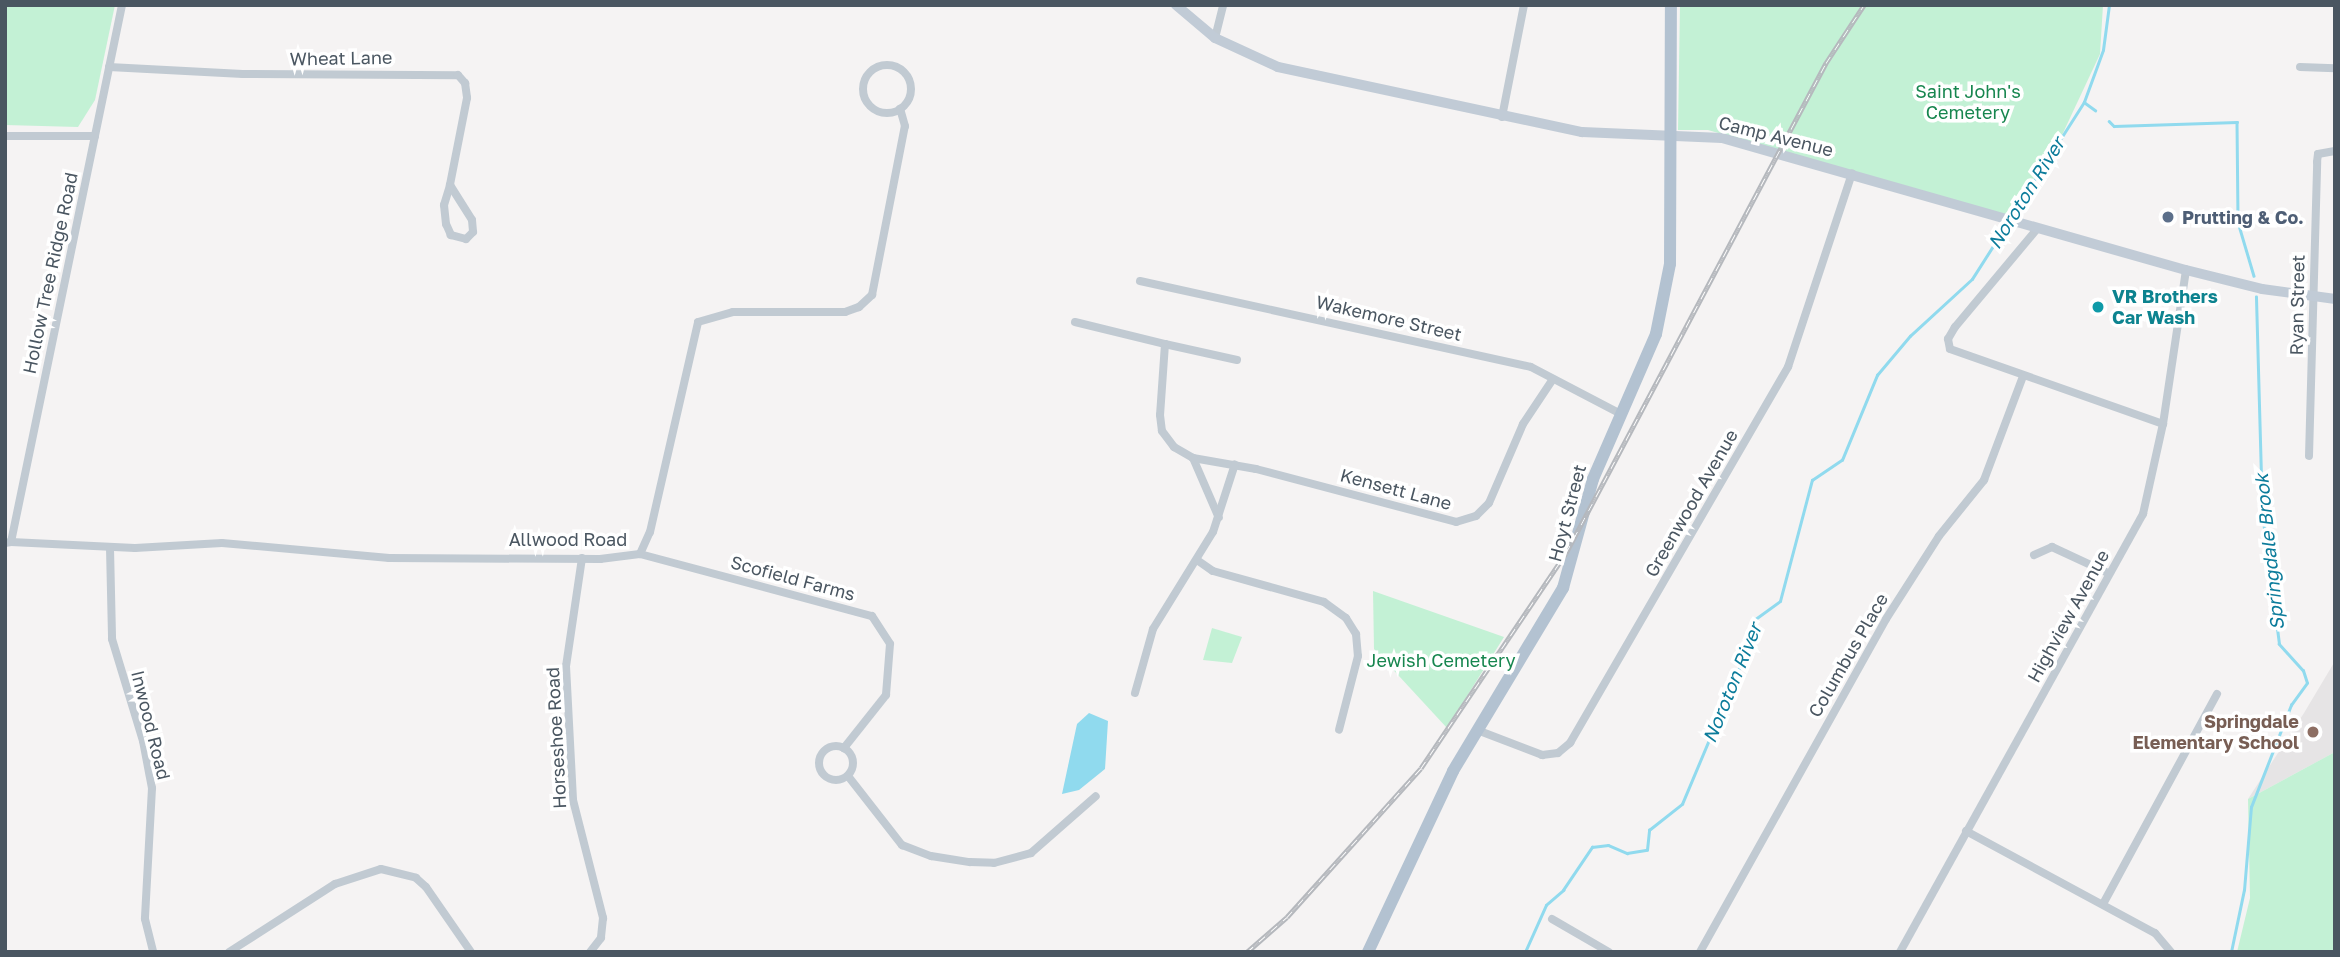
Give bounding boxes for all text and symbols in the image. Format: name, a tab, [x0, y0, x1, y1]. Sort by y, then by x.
street label: Wheat Lane	[290, 46, 392, 70]
park label: Saint John's Cemetery	[1915, 81, 2021, 124]
street label: Camp Avenue	[1716, 111, 1836, 161]
water label: Noroton River	[1983, 133, 2069, 253]
street label: Hollow Tree Ridge Road	[18, 170, 82, 376]
place label: Prutting & Co.	[2182, 206, 2304, 228]
marker: Prutting & Co.	[2160, 209, 2176, 225]
street label: Ryan Street	[2285, 254, 2309, 356]
place label: VR Brothers Car Wash	[2112, 286, 2218, 328]
street label: Wakemore Street	[1314, 291, 1464, 345]
marker: VR Brothers Car Wash	[2090, 299, 2106, 315]
street label: Greenwood Avenue	[1640, 426, 1742, 580]
street label: Hoyt Street	[1544, 462, 1590, 564]
street label: Kensett Lane	[1338, 464, 1454, 514]
water label: Springdale Brook	[2249, 473, 2289, 631]
street label: Allwood Road	[509, 528, 627, 550]
street label: Highview Avenue	[2023, 546, 2113, 686]
street label: Scofield Farms	[728, 551, 858, 605]
street label: Columbus Place	[1804, 589, 1892, 721]
water label: Noroton River	[1698, 620, 1766, 746]
park label: Jewish Cemetery	[1366, 649, 1516, 671]
street label: Horseshoe Road	[542, 667, 570, 809]
street label: Inwood Road	[127, 668, 175, 782]
place label: Springdale Elementary School	[2133, 711, 2299, 754]
marker: Springdale Elementary School	[2305, 724, 2321, 740]

